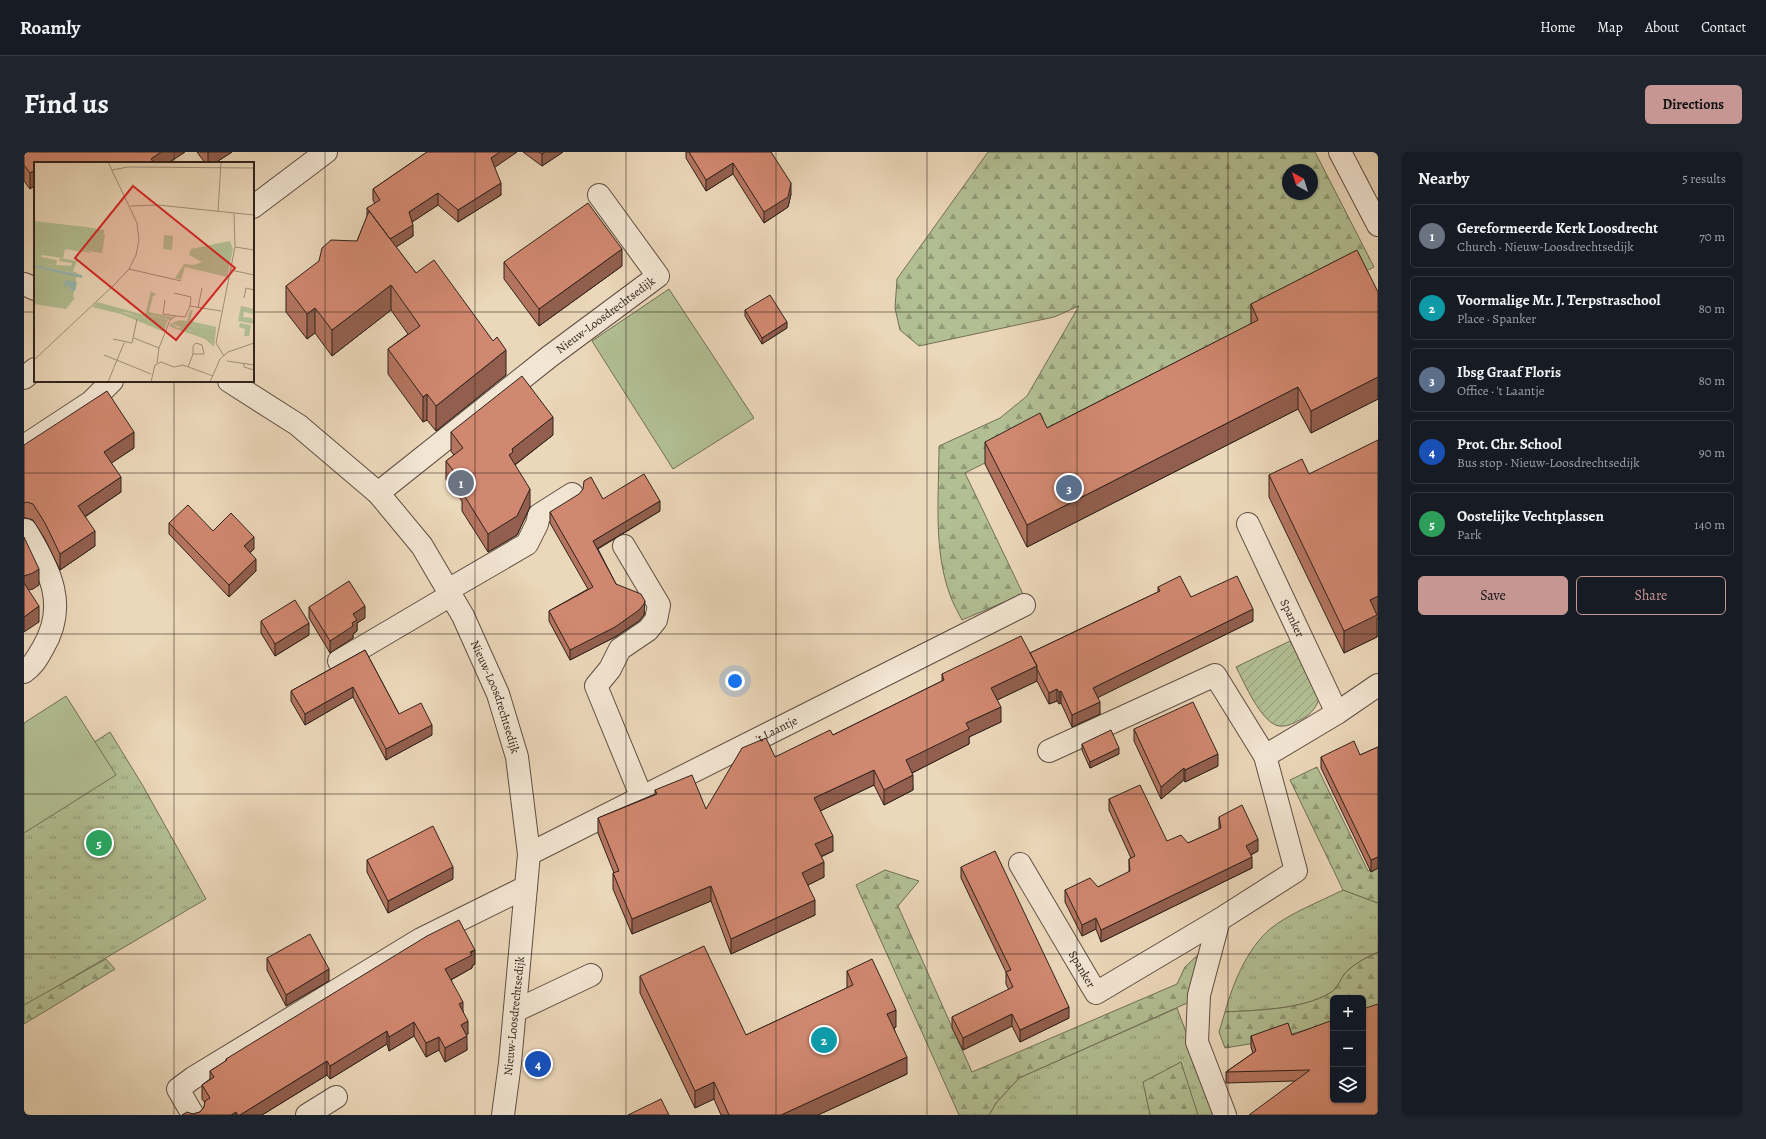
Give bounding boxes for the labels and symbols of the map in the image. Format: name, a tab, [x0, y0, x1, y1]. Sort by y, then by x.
inset map	[34, 162, 254, 382]
north arrow	[1282, 164, 1318, 200]
street label: Nieuw-Loosdrechtsedijk	[553, 273, 658, 357]
pin: 1	[448, 468, 474, 498]
pin: 3	[1056, 473, 1082, 503]
street label: Spanker	[1276, 596, 1308, 640]
street label: Nieuw-Loosdrechtsedijk	[467, 638, 523, 755]
your location	[725, 671, 745, 691]
street label: 't Laantje	[753, 712, 800, 747]
pin: 5	[86, 828, 112, 858]
street label: Spanker	[1065, 948, 1099, 991]
street label: Nieuw-Loosdrechtsedijk	[500, 956, 528, 1076]
pin: 2	[811, 1025, 837, 1055]
pin: 4	[525, 1049, 551, 1079]

